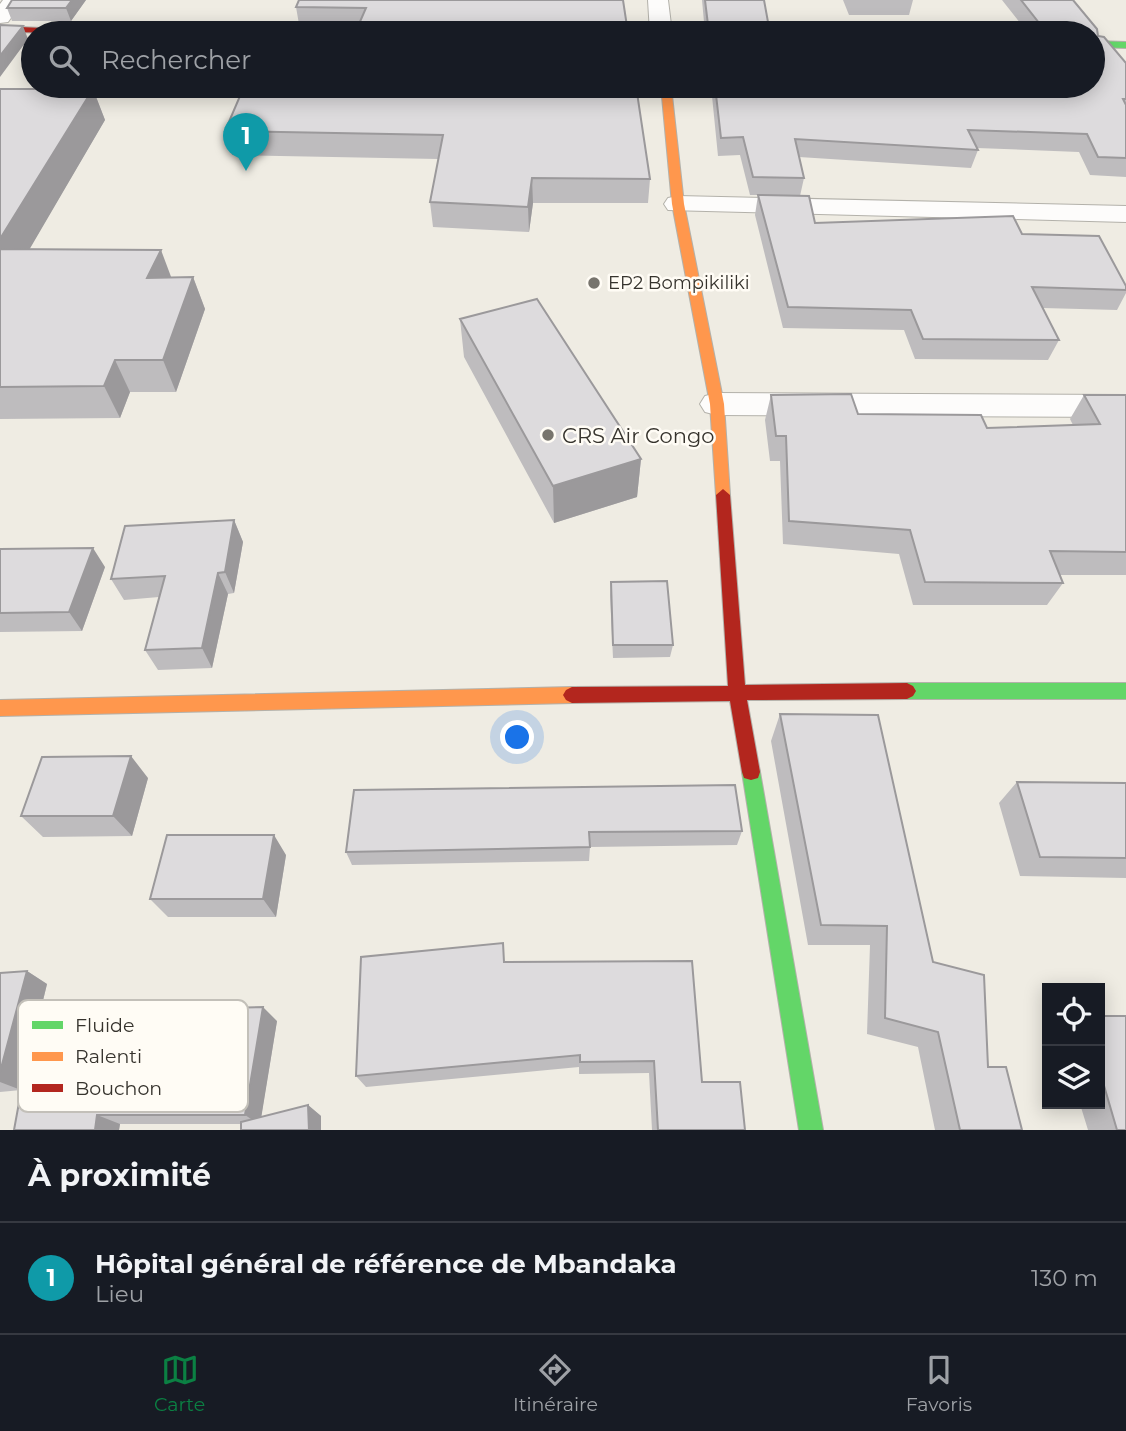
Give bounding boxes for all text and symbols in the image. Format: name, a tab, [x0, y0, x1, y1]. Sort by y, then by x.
search box	[21, 21, 1105, 98]
icon: search	[45, 41, 83, 79]
text: Rechercher	[101, 44, 251, 76]
pin: 1	[223, 113, 269, 171]
place label: EP2 Bompikiliki	[608, 272, 750, 294]
marker: EP2 Bompikiliki	[586, 275, 602, 291]
place label: CRS Air Congo	[562, 423, 714, 448]
marker: CRS Air Congo	[540, 427, 556, 443]
your location	[500, 720, 534, 754]
map controls	[1042, 983, 1105, 1109]
button: locate	[1042, 983, 1105, 1046]
legend	[18, 1000, 248, 1112]
text: Fluide	[75, 1014, 134, 1037]
text: Ralenti	[75, 1045, 142, 1068]
button: layers	[1042, 1046, 1105, 1109]
text: Bouchon	[75, 1077, 162, 1100]
text: À proximité	[28, 1157, 211, 1194]
text: Hôpital général de référence de Mbandaka	[95, 1248, 676, 1280]
text: 1	[46, 1264, 56, 1292]
text: 130 m	[1031, 1264, 1098, 1292]
text: Lieu	[95, 1280, 144, 1308]
tab: Carte	[154, 1351, 205, 1416]
tab: Itinéraire	[513, 1351, 598, 1416]
tab: Favoris	[906, 1351, 972, 1416]

